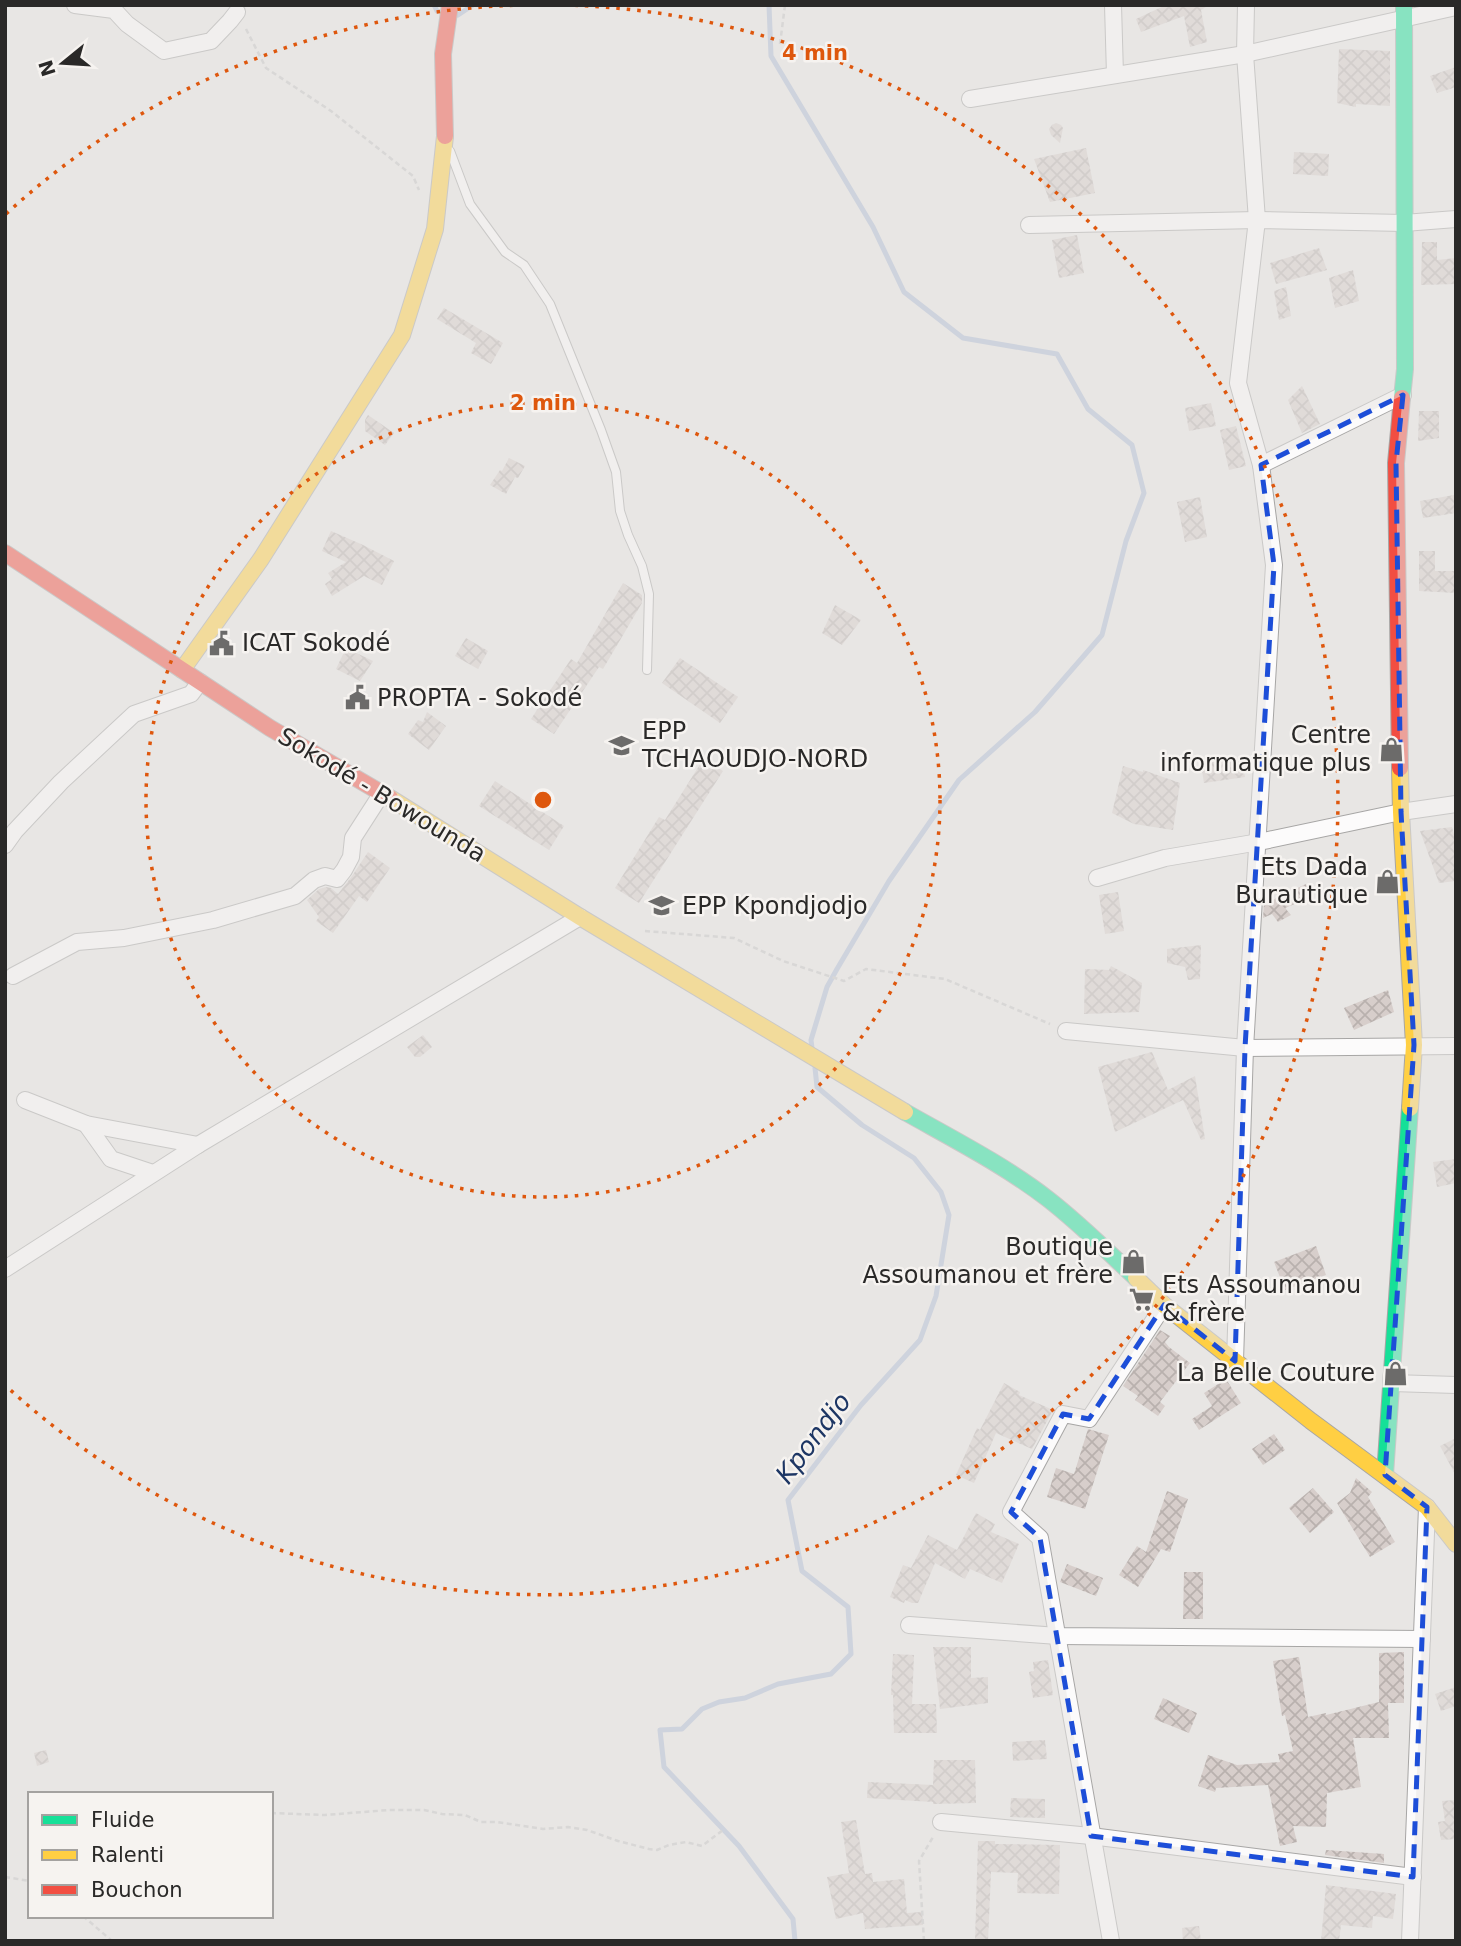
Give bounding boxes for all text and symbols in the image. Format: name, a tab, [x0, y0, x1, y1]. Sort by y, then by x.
north arrow	[28, 28, 98, 98]
text: 4 min	[782, 41, 848, 65]
text: N	[34, 57, 60, 79]
text: 2 min	[510, 391, 576, 415]
public building icon: ICAT Sokodé	[208, 629, 236, 657]
place label: ICAT Sokodé	[242, 629, 390, 657]
public building icon: PROPTA - Sokodé	[343, 684, 371, 712]
place label: PROPTA - Sokodé	[377, 684, 582, 712]
place label: EPP TCHAOUDJO-NORD	[641, 717, 868, 773]
place label: Centre informatique plus	[1160, 721, 1371, 777]
street label: Sokodé - Bowounda	[273, 722, 491, 868]
school or university icon: EPP TCHAOUDJO-NORD	[608, 731, 636, 759]
shop icon: Centre informatique plus	[1377, 735, 1405, 763]
centre of rings	[531, 788, 555, 812]
place label: Ets Dada Burautique	[1235, 853, 1368, 909]
shop icon: Ets Dada Burautique	[1374, 867, 1402, 895]
school or university icon: EPP Kpondjodjo	[648, 892, 676, 920]
place label: EPP Kpondjodjo	[682, 892, 868, 920]
place label: Boutique Assoumanou et frère	[862, 1233, 1113, 1289]
shop icon: Boutique Assoumanou et frère	[1119, 1247, 1147, 1275]
place label: Ets Assoumanou & frère	[1162, 1271, 1361, 1327]
supermarket icon: Ets Assoumanou & frère	[1128, 1285, 1156, 1313]
place label: La Belle Couture	[1177, 1359, 1375, 1387]
shop icon: La Belle Couture	[1381, 1359, 1409, 1387]
water label: Kpondjo	[769, 1387, 857, 1489]
legend	[28, 1792, 273, 1918]
text: Fluide	[91, 1808, 154, 1832]
text: Ralenti	[91, 1843, 164, 1867]
text: Bouchon	[91, 1878, 183, 1902]

